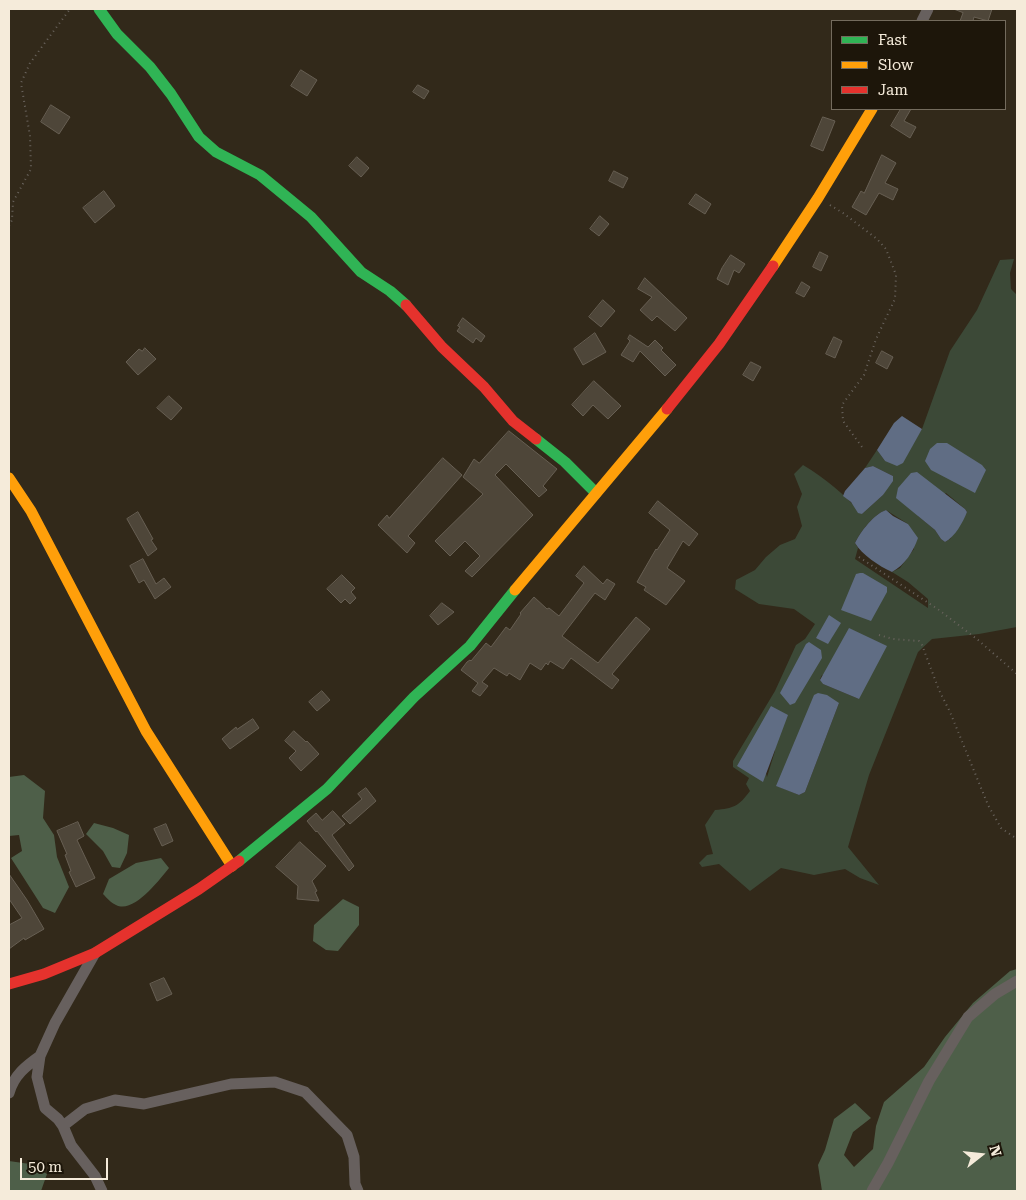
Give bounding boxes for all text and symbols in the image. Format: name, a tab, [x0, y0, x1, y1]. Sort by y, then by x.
legend	[831, 20, 1006, 110]
text: Fast	[878, 31, 907, 49]
text: Slow	[878, 56, 913, 74]
text: Jam	[878, 81, 908, 99]
north arrow	[956, 1130, 1006, 1180]
text: N	[986, 1143, 1005, 1158]
scale bar	[22, 1148, 110, 1180]
text: 50 m	[28, 1158, 62, 1176]

